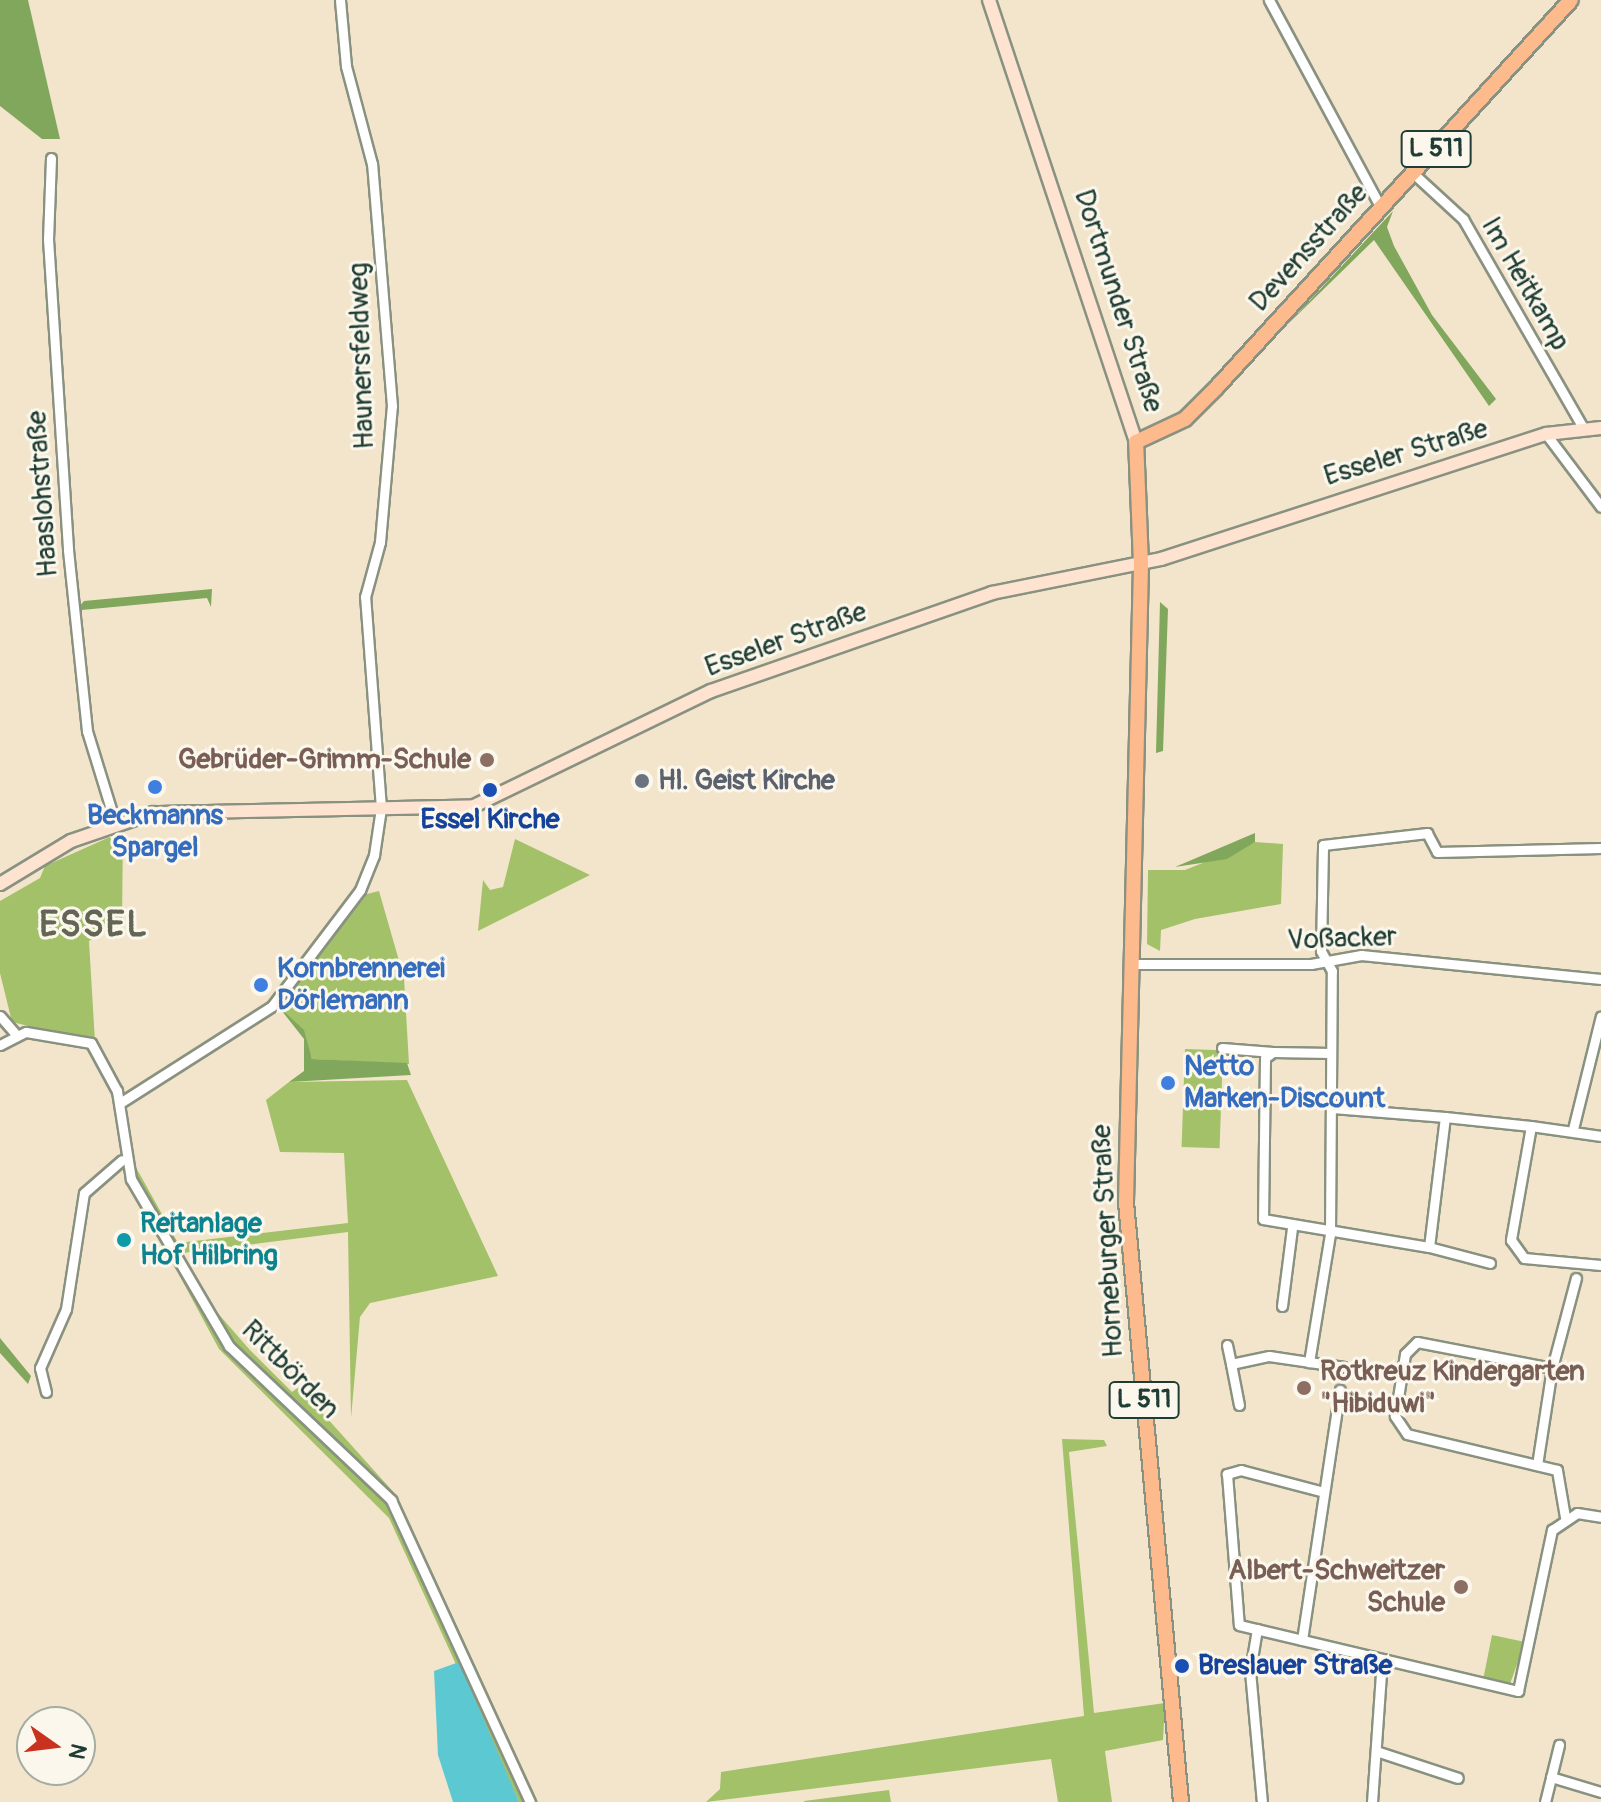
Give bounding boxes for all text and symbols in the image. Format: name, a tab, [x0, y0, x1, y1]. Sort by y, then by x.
road number: L 511	[1400, 127, 1472, 171]
street label: Devensstraße	[1243, 177, 1375, 319]
street label: Dortmunder Straße	[1066, 185, 1170, 417]
street label: Im Heitkamp	[1473, 211, 1577, 357]
street label: Haunersfeldweg	[342, 262, 382, 450]
street label: Haaslohstraße	[20, 410, 66, 578]
street label: Esseler Straße	[1320, 412, 1492, 494]
street label: Esseler Straße	[701, 595, 871, 685]
place label: Gebrüder-Grimm-Schule	[178, 743, 471, 777]
marker: Gebrüder-Grimm-Schule	[478, 751, 496, 769]
place label: Hl. Geist Kirche	[658, 764, 835, 798]
marker: Hl. Geist Kirche	[633, 772, 651, 790]
marker: Beckmanns Spargel	[146, 778, 164, 796]
marker: Essel Kirche	[481, 781, 499, 799]
place label: Beckmanns Spargel	[87, 799, 223, 865]
place label: Essel Kirche	[420, 803, 560, 837]
district label: ESSEL	[39, 903, 149, 947]
street label: Voßacker	[1287, 920, 1397, 958]
place label: Kornbrennerei Dörlemann	[277, 952, 445, 1018]
marker: Kornbrennerei Dörlemann	[252, 976, 270, 994]
place label: Netto Marken-Discount	[1184, 1050, 1385, 1116]
marker: Netto Marken-Discount	[1159, 1074, 1177, 1092]
street label: Horneburger Straße	[1085, 1123, 1131, 1359]
place label: Reitanlage Hof Hilbring	[140, 1207, 278, 1273]
marker: Reitanlage Hof Hilbring	[115, 1231, 133, 1249]
street label: Rittbörden	[234, 1314, 346, 1426]
place label: Rotkreuz Kindergarten "Hibiduwi"	[1320, 1355, 1585, 1421]
road number: L 511	[1108, 1378, 1180, 1422]
marker: Rotkreuz Kindergarten "Hibiduwi"	[1295, 1379, 1313, 1397]
place label: Albert-Schweitzer Schule	[1228, 1554, 1445, 1620]
marker: Albert-Schweitzer Schule	[1452, 1578, 1470, 1596]
place label: Breslauer Straße	[1198, 1649, 1392, 1683]
marker: Breslauer Straße	[1173, 1657, 1191, 1675]
north arrow	[16, 1706, 96, 1786]
text: N	[62, 1741, 93, 1762]

